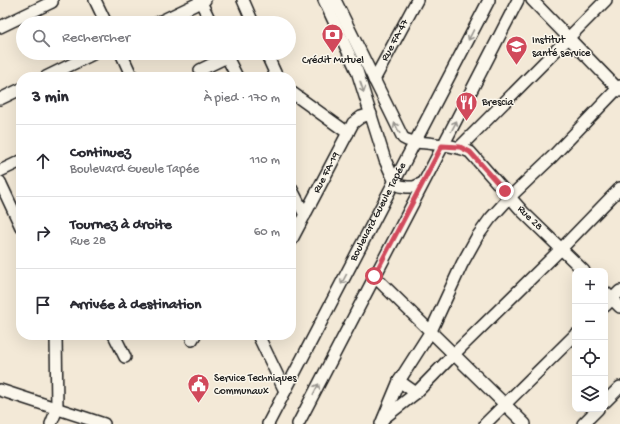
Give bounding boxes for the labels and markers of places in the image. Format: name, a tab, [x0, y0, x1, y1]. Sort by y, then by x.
bank icon: Crédit Mutuel	[320, 22, 346, 55]
school or university icon: Institut santé service	[503, 34, 529, 67]
place label: Institut santé service	[532, 35, 591, 60]
place label: Crédit Mutuel	[302, 55, 365, 67]
restaurant icon: Brescia	[454, 90, 480, 123]
place label: Brescia	[481, 97, 514, 109]
public building icon: Service Techniques Communaux	[185, 372, 211, 405]
place label: Service Techniques Communaux	[214, 373, 298, 398]

